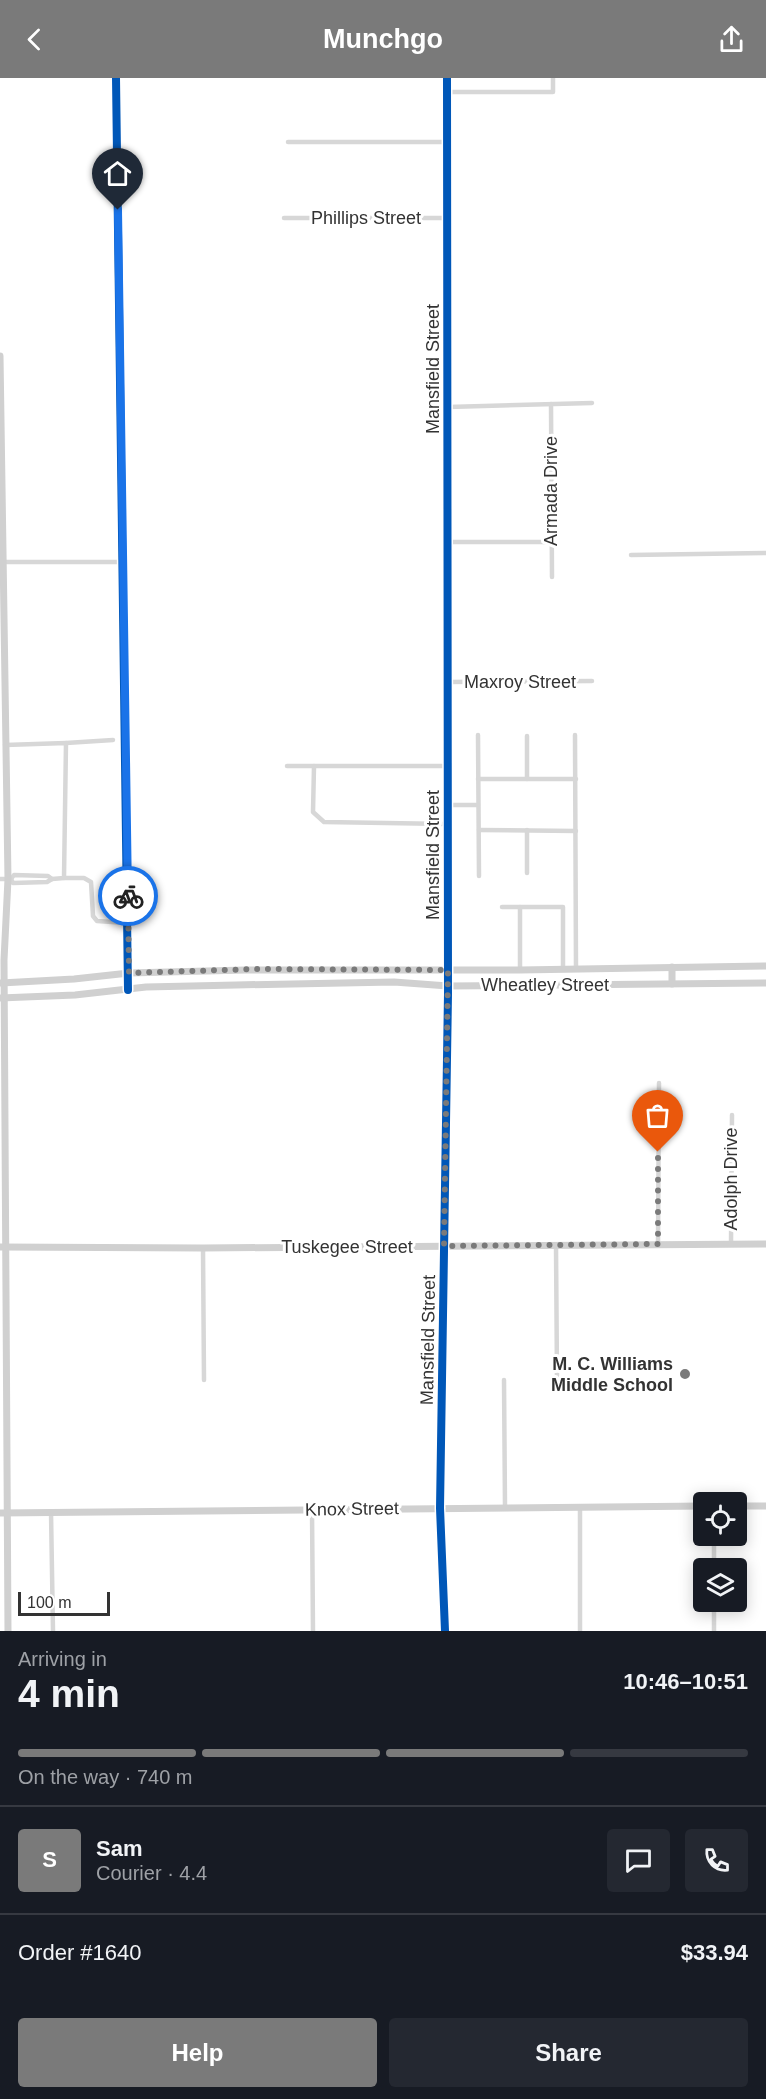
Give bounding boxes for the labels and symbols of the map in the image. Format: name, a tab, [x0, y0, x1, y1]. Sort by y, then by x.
pin	[92, 148, 143, 210]
street label: Phillips Street	[311, 208, 421, 228]
street label: Mansfield Street	[423, 304, 443, 434]
street label: Armada Drive	[541, 436, 561, 546]
street label: Maxroy Street	[464, 672, 576, 692]
street label: Mansfield Street	[423, 790, 443, 920]
courier	[98, 866, 158, 926]
street label: Wheatley Street	[481, 975, 609, 995]
pin	[632, 1090, 683, 1152]
street label: Adolph Drive	[721, 1127, 741, 1231]
street label: Tuskegee Street	[281, 1237, 413, 1257]
street label: Mansfield Street	[417, 1275, 439, 1405]
place label: M. C. Williams Middle School	[551, 1354, 673, 1395]
marker: M. C. Williams Middle School	[678, 1367, 692, 1381]
street label: Knox Street	[305, 1498, 399, 1520]
scale bar	[18, 1589, 110, 1616]

